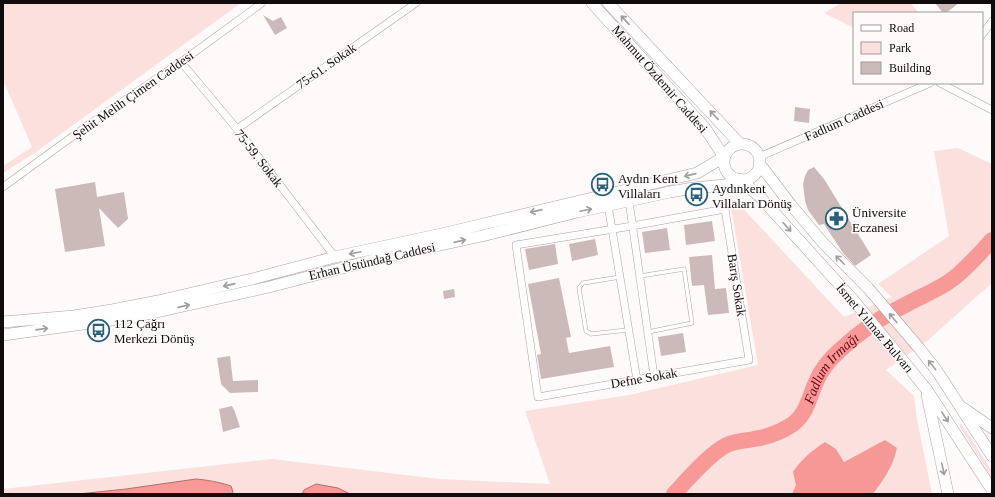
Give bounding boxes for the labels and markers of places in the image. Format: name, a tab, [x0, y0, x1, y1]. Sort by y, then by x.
place label: Aydın Kent Villaları	[618, 171, 678, 201]
bus stop icon: Aydın Kent Villaları	[589, 172, 615, 198]
place label: Aydınkent Villaları Dönüş	[712, 181, 792, 211]
bus stop icon: Aydınkent Villaları Dönüş	[684, 182, 710, 208]
place label: Üniversite Eczanesi	[852, 205, 906, 235]
pharmacy icon: Üniversite Eczanesi	[824, 206, 850, 232]
place label: 112 Çağrı Merkezi Dönüş	[114, 316, 195, 346]
bus stop icon: 112 Çağrı Merkezi Dönüş	[85, 317, 111, 343]

